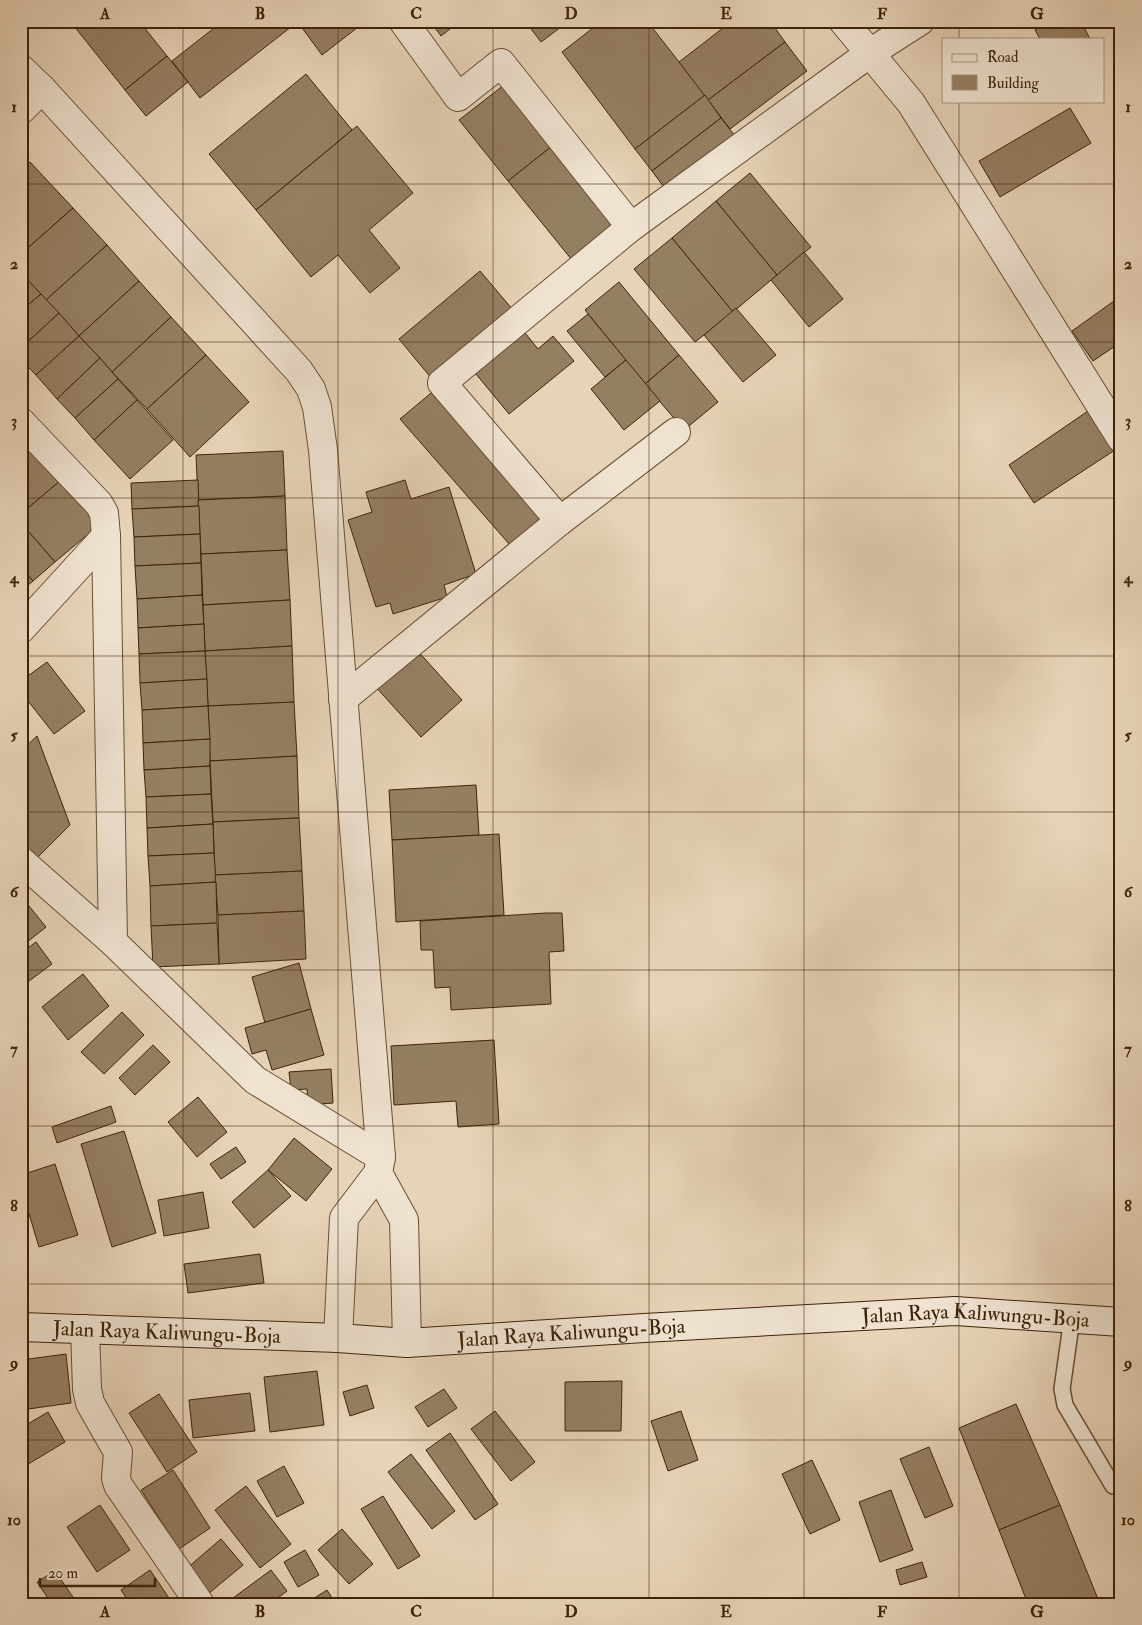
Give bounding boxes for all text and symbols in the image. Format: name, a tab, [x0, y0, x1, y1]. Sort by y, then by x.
text: A	[99, 4, 111, 24]
text: B	[255, 4, 265, 24]
text: C	[410, 4, 422, 24]
text: D	[564, 4, 578, 24]
text: E	[720, 4, 732, 24]
text: F	[877, 4, 887, 24]
text: G	[1030, 4, 1044, 24]
legend	[942, 38, 1104, 102]
text: Road	[987, 48, 1019, 67]
text: Building	[987, 74, 1039, 93]
text: 1	[11, 97, 17, 117]
text: 1	[1125, 97, 1131, 117]
text: 2	[10, 254, 18, 274]
text: 2	[1124, 254, 1132, 274]
text: 3	[11, 411, 17, 431]
text: 3	[1125, 411, 1131, 431]
text: 4	[9, 568, 20, 588]
text: 4	[1123, 568, 1134, 588]
text: 5	[10, 725, 18, 745]
text: 5	[1124, 725, 1132, 745]
text: 6	[10, 882, 20, 902]
text: 6	[1124, 882, 1134, 902]
text: 7	[10, 1039, 18, 1059]
text: 7	[1124, 1039, 1132, 1059]
text: 8	[10, 1196, 18, 1216]
text: 8	[1124, 1196, 1132, 1216]
street label: Jalan Raya Kaliwungu-Boja	[860, 1297, 1091, 1333]
street label: Jalan Raya Kaliwungu-Boja	[456, 1312, 686, 1353]
street label: Jalan Raya Kaliwungu-Boja	[51, 1315, 282, 1350]
text: 9	[8, 1353, 18, 1373]
text: 9	[1122, 1353, 1132, 1373]
text: 10	[7, 1510, 21, 1530]
text: 10	[1121, 1510, 1135, 1530]
scale bar	[40, 1555, 155, 1587]
text: 20 m	[48, 1564, 78, 1583]
text: A	[99, 1602, 111, 1622]
text: B	[255, 1602, 265, 1622]
text: C	[410, 1602, 422, 1622]
text: D	[564, 1602, 578, 1622]
text: E	[720, 1602, 732, 1622]
text: F	[877, 1602, 887, 1622]
text: G	[1030, 1602, 1044, 1622]

